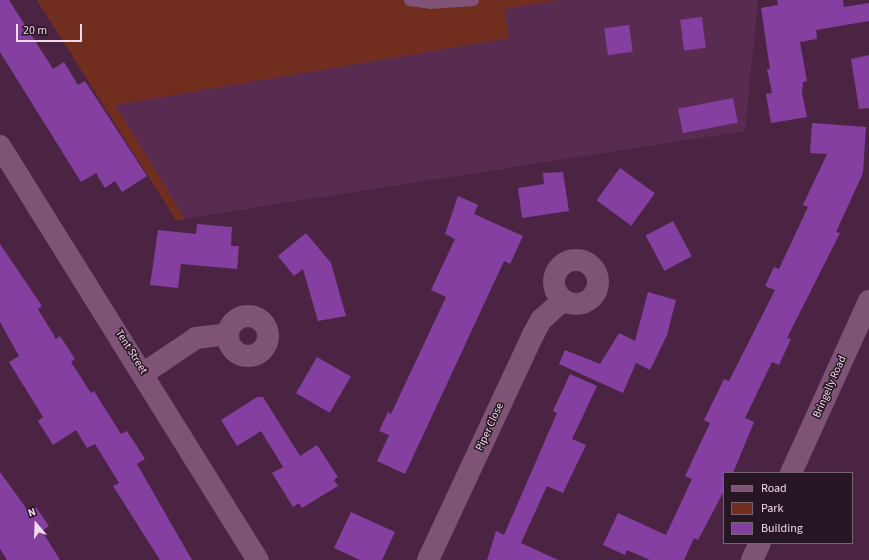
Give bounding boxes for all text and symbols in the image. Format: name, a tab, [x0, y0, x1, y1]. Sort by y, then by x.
scale bar	[18, 16, 84, 42]
text: 20 m	[23, 22, 47, 39]
street label: Tent Street	[112, 327, 150, 377]
street label: Bringelly Road	[810, 354, 850, 420]
street label: Piper Close	[473, 401, 507, 453]
legend	[723, 472, 853, 544]
text: Road	[761, 480, 787, 497]
text: Park	[761, 500, 783, 517]
north arrow	[16, 504, 56, 544]
text: N	[26, 504, 38, 520]
text: Building	[761, 520, 803, 537]

